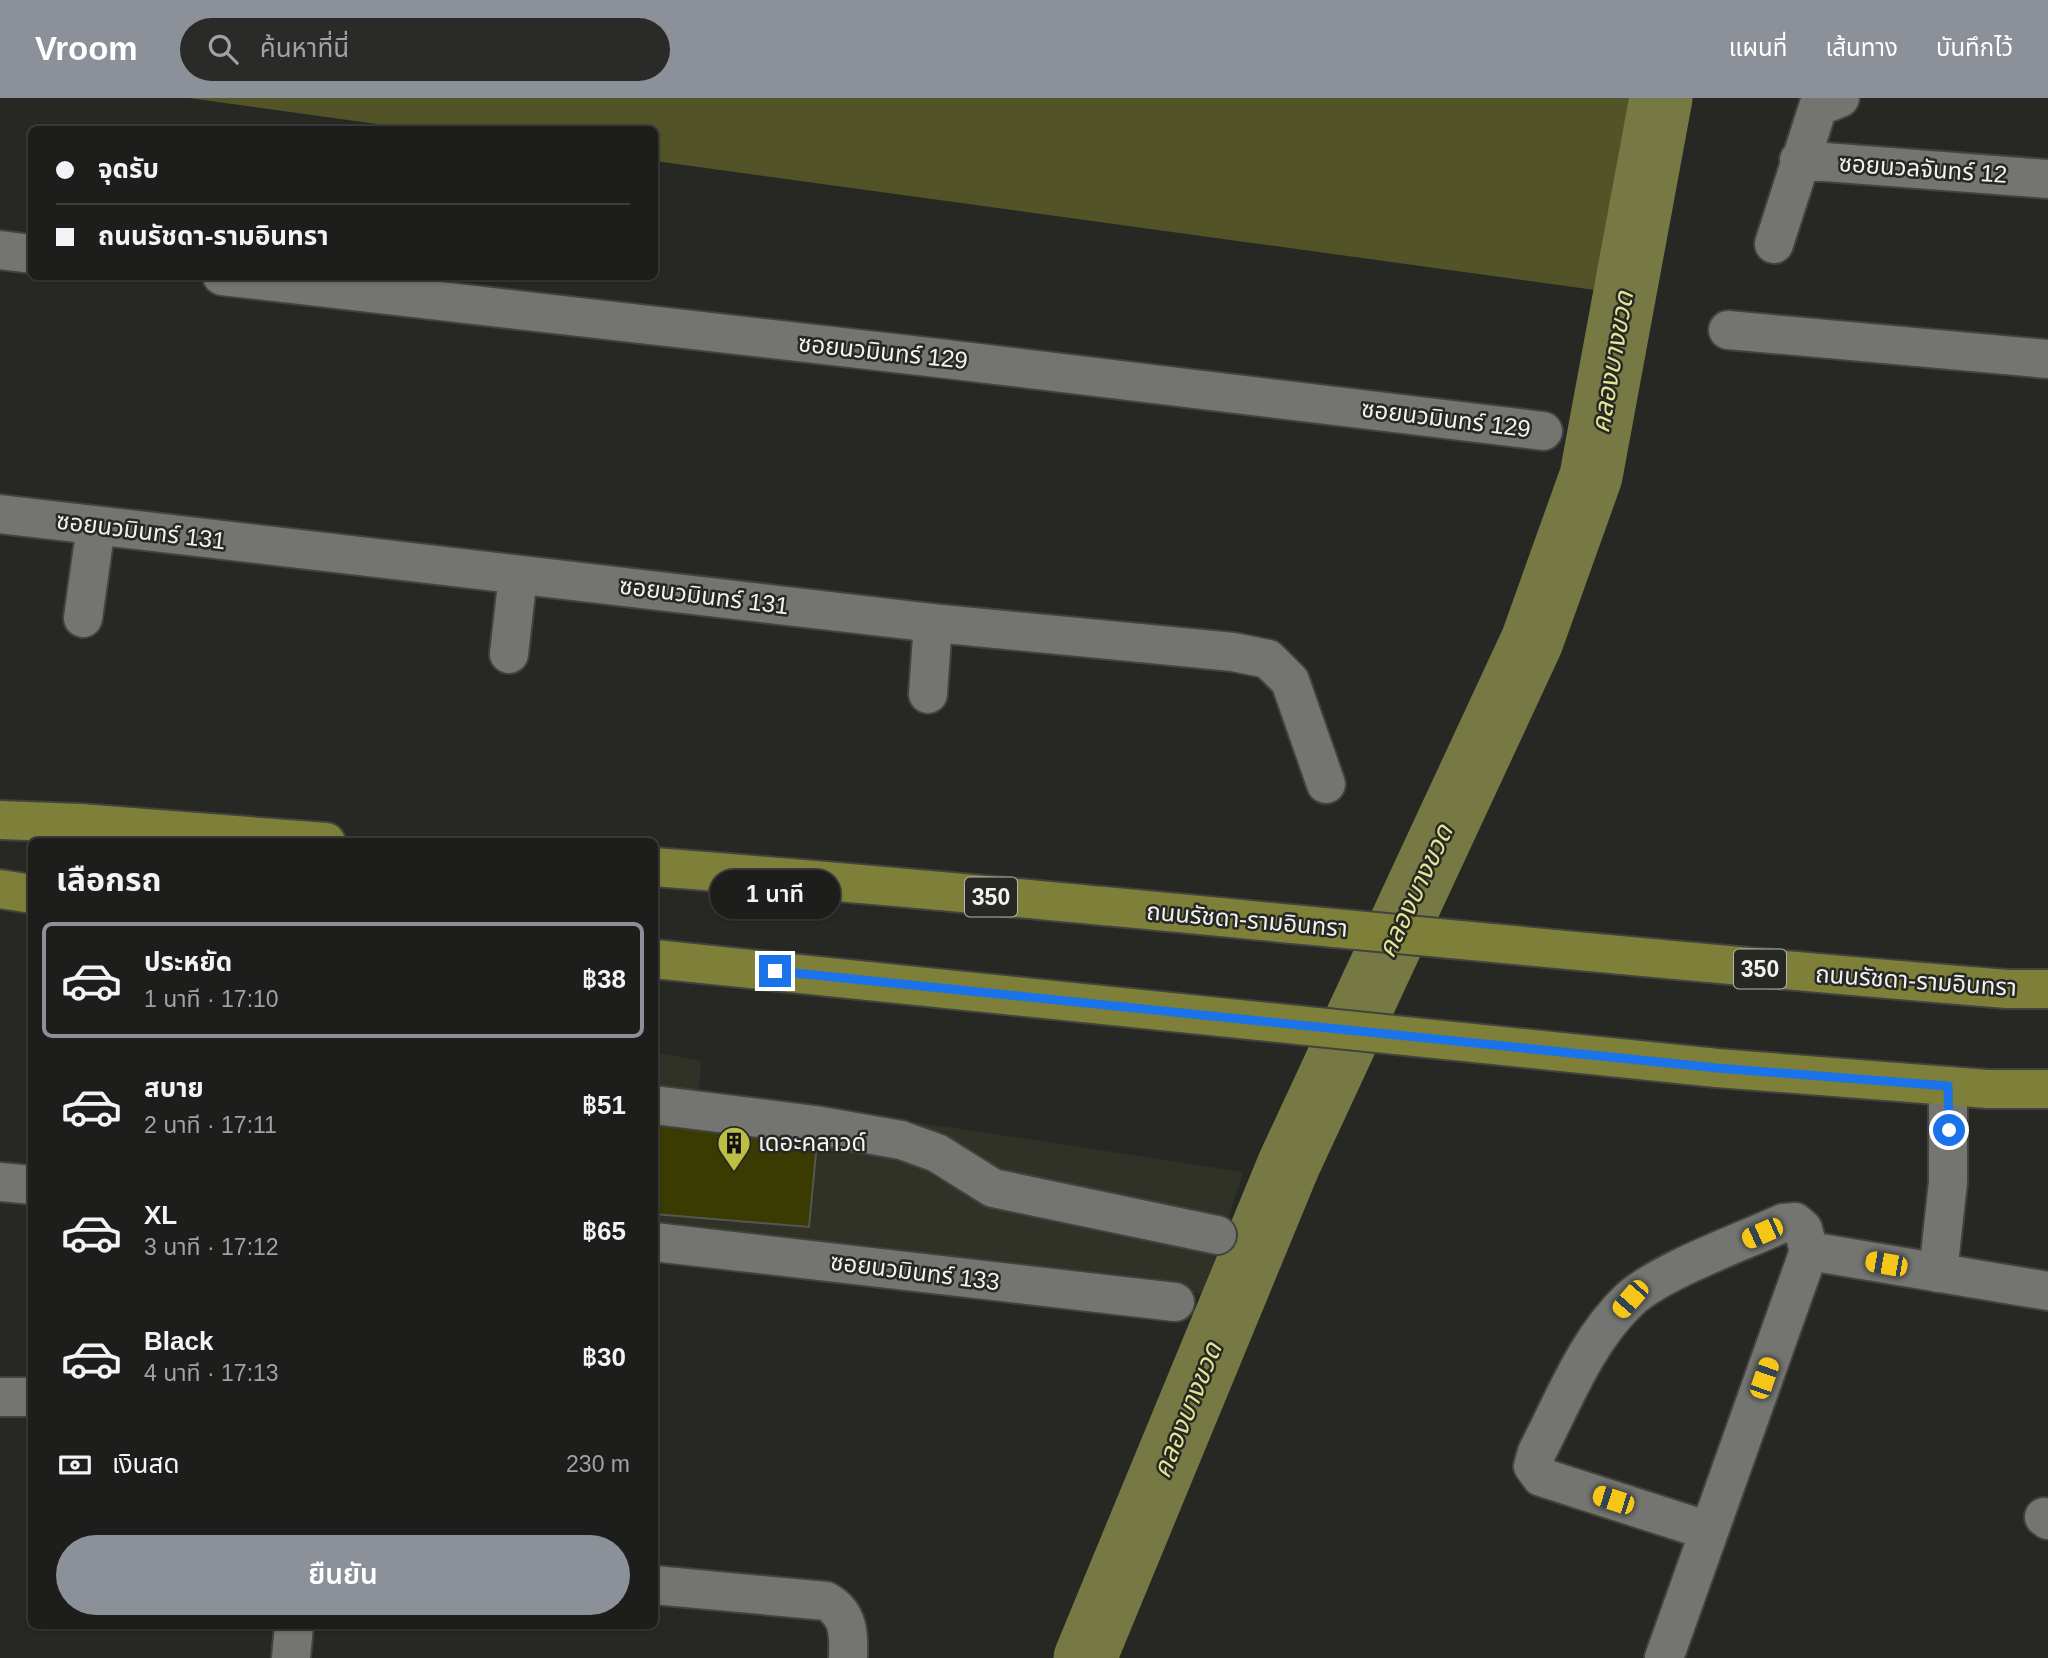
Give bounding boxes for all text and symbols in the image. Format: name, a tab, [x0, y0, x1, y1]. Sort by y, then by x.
search box	[180, 18, 670, 81]
text: Vroom	[35, 30, 138, 67]
icon: search	[204, 30, 242, 68]
text: ค้นหาที่นี่	[260, 33, 349, 63]
text: แผนที่	[1729, 34, 1787, 61]
text: เส้นทาง	[1825, 34, 1898, 61]
text: บันทึกไว้	[1936, 34, 2013, 61]
street label: ซอยนวลจันทร์ 12	[1838, 149, 2008, 188]
text: จุดรับ	[98, 154, 159, 184]
text: ถนนรัชดา-รามอินทรา	[98, 221, 329, 251]
water label: คลองบางขวด	[1585, 288, 1639, 435]
street label: ซอยนวมินทร์ 129	[797, 329, 969, 374]
street label: ซอยนวมินทร์ 129	[1360, 395, 1532, 442]
street label: ซอยนวมินทร์ 131	[55, 507, 227, 554]
street label: ซอยนวมินทร์ 131	[618, 572, 790, 619]
water label: คลองบางขวด	[1371, 819, 1459, 962]
text: เลือกรถ	[56, 862, 161, 898]
callout: 1 นาที	[710, 870, 840, 918]
road number: 350	[965, 877, 1017, 916]
text: 1 นาที	[746, 881, 804, 907]
street label: ถนนรัชดา-รามอินทรา	[1145, 897, 1349, 942]
text: ประหยัด	[144, 947, 232, 977]
icon: car	[60, 949, 123, 1012]
road number: 350	[1734, 950, 1786, 988]
route end	[759, 955, 791, 987]
street label: ถนนรัชดา-รามอินทรา	[1814, 960, 2018, 1001]
text: ฿38	[582, 964, 626, 994]
text: 1 นาที · 17:10	[144, 986, 279, 1012]
text: สบาย	[144, 1073, 204, 1103]
icon: car	[60, 1075, 123, 1138]
text: ฿51	[582, 1090, 626, 1120]
text: 2 นาที · 17:11	[144, 1112, 277, 1138]
route start	[1933, 1114, 1965, 1146]
building icon: เดอะคลาวด์	[715, 1124, 753, 1173]
place label: เดอะคลาวด์	[758, 1129, 866, 1156]
text: XL	[144, 1200, 177, 1230]
icon: car	[60, 1201, 123, 1264]
car	[1739, 1215, 1786, 1251]
text: ฿65	[582, 1216, 626, 1246]
text: 3 นาที · 17:12	[144, 1234, 279, 1260]
street label: ซอยนวมินทร์ 133	[829, 1248, 1001, 1295]
car	[1864, 1250, 1909, 1278]
car	[1609, 1276, 1652, 1322]
text: Black	[144, 1326, 213, 1356]
icon: car	[60, 1327, 123, 1390]
water label: คลองบางขวด	[1146, 1337, 1228, 1482]
text: ฿30	[582, 1342, 626, 1372]
car	[1748, 1355, 1781, 1401]
text: 4 นาที · 17:13	[144, 1360, 279, 1386]
icon: cash	[56, 1446, 94, 1484]
text: เงินสด	[112, 1449, 179, 1479]
text: 230 m	[566, 1451, 630, 1477]
car	[1590, 1484, 1637, 1516]
button: ยืนยัน	[56, 1535, 630, 1615]

